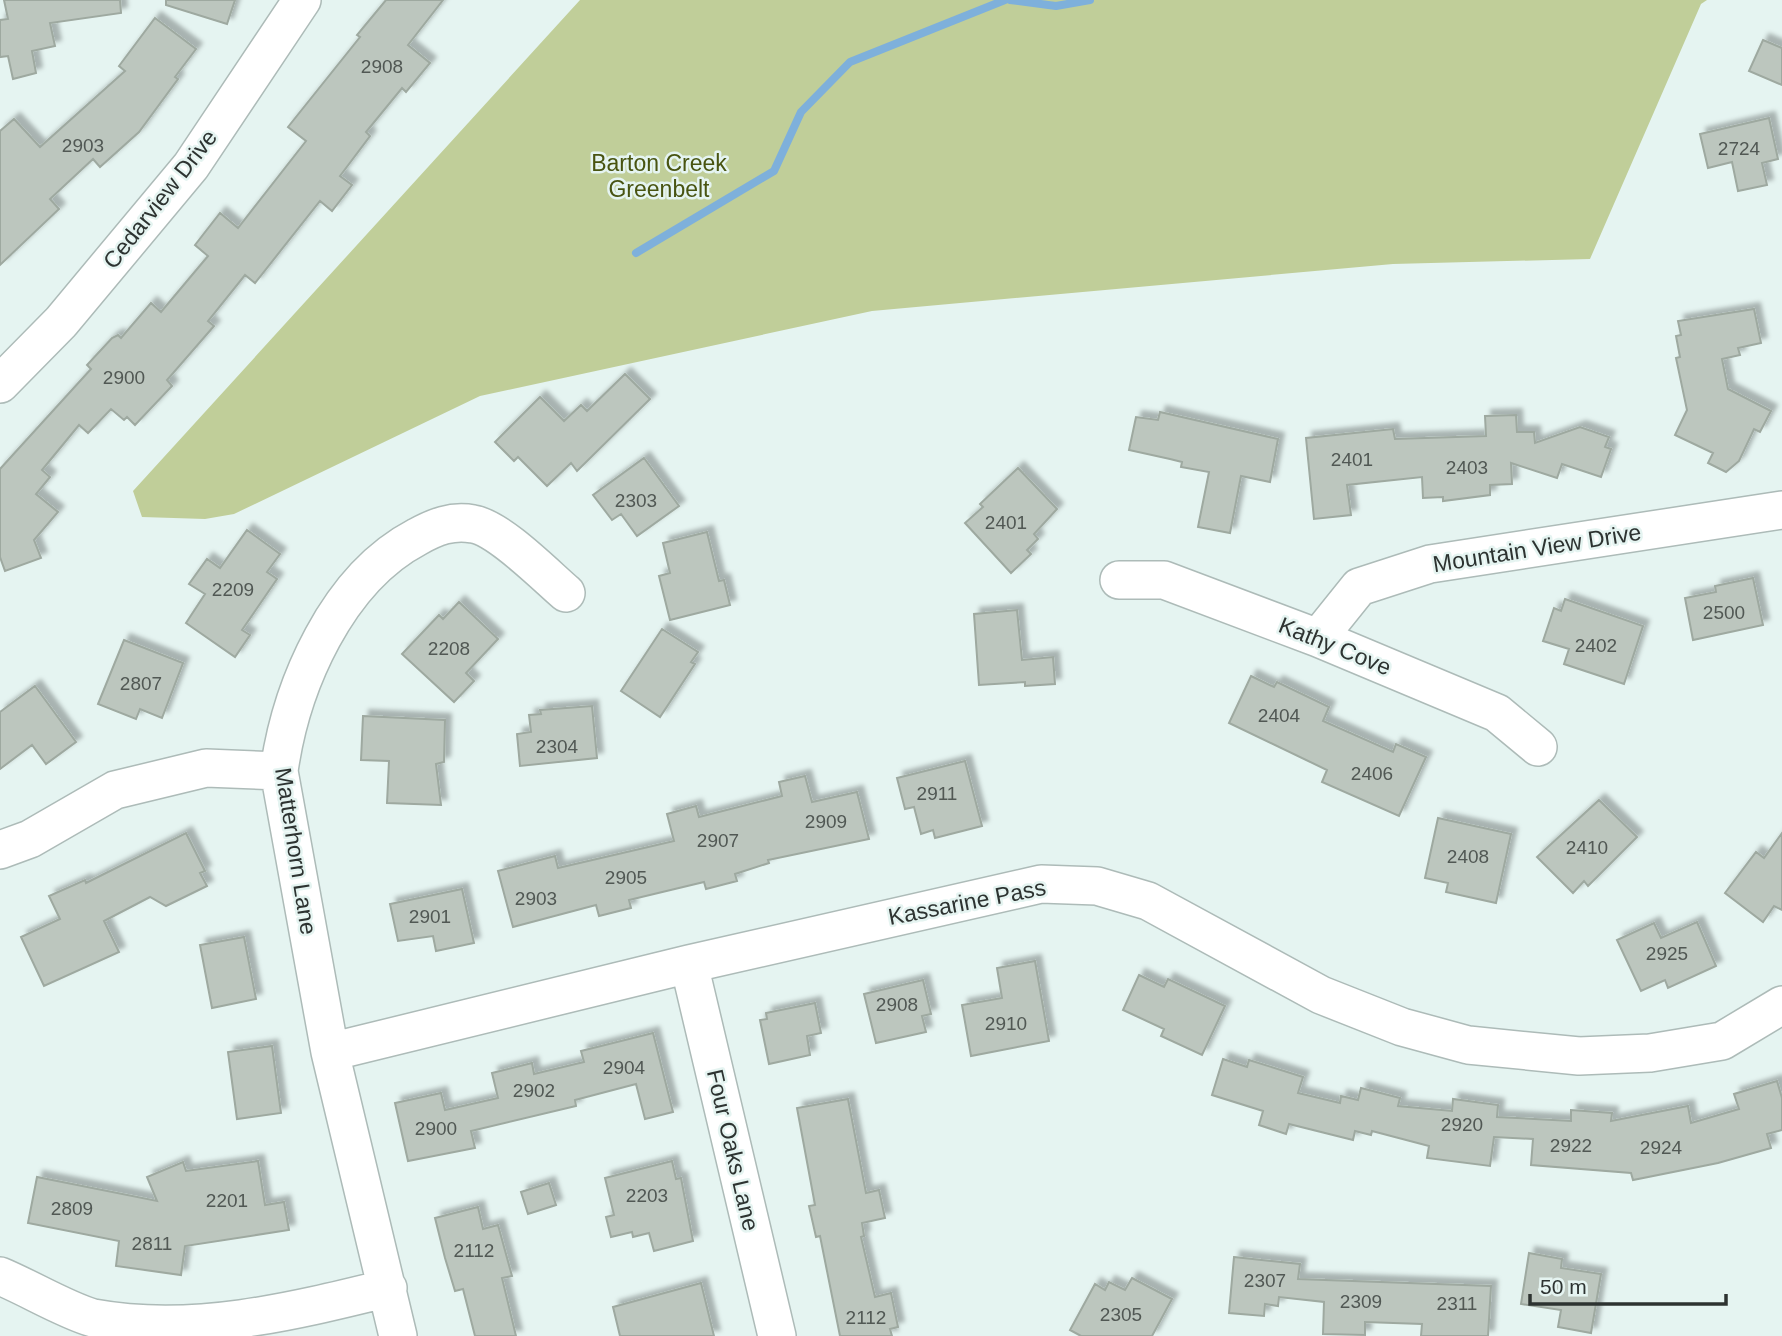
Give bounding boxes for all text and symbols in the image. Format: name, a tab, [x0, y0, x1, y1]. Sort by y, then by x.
house number: 2908	[361, 56, 403, 77]
street label: Cedarview Drive	[98, 125, 222, 273]
house number: 2903	[62, 135, 104, 156]
house number: 2724	[1718, 138, 1761, 159]
park label: Barton Creek Greenbelt	[591, 150, 727, 202]
house number: 2900	[103, 367, 145, 388]
house number: 2401	[1331, 449, 1373, 470]
house number: 2403	[1446, 457, 1488, 478]
house number: 2303	[615, 490, 657, 511]
house number: 2401	[985, 512, 1027, 533]
street label: Mountain View Drive	[1431, 519, 1643, 577]
house number: 2209	[212, 579, 254, 600]
house number: 2500	[1703, 602, 1745, 623]
street label: Kathy Cove	[1275, 612, 1395, 680]
house number: 2402	[1575, 635, 1617, 656]
house number: 2208	[428, 638, 470, 659]
house number: 2807	[120, 673, 162, 694]
house number: 2404	[1258, 705, 1301, 726]
house number: 2304	[536, 736, 579, 757]
house number: 2406	[1351, 763, 1393, 784]
street label: Matterhorn Lane	[270, 766, 322, 936]
house number: 2911	[917, 783, 957, 804]
house number: 2909	[805, 811, 847, 832]
house number: 2907	[697, 830, 739, 851]
house number: 2410	[1566, 837, 1608, 858]
house number: 2408	[1447, 846, 1489, 867]
house number: 2905	[605, 867, 647, 888]
street label: Kassarine Pass	[886, 874, 1048, 930]
house number: 2903	[515, 888, 557, 909]
house number: 2901	[409, 906, 451, 927]
house number: 2925	[1646, 943, 1688, 964]
house number: 2908	[876, 994, 918, 1015]
house number: 2910	[985, 1013, 1027, 1034]
house number: 2904	[603, 1057, 646, 1078]
street label: Four Oaks Lane	[702, 1067, 764, 1233]
house number: 2902	[513, 1080, 555, 1101]
house number: 2920	[1441, 1114, 1483, 1135]
house number: 2900	[415, 1118, 457, 1139]
house number: 2922	[1550, 1135, 1592, 1156]
house number: 2924	[1640, 1137, 1683, 1158]
house number: 2203	[626, 1185, 668, 1206]
house number: 2201	[206, 1190, 248, 1211]
house number: 2809	[51, 1198, 93, 1219]
house number: 2811	[132, 1233, 172, 1254]
house number: 2112	[454, 1240, 494, 1261]
scale bar	[1530, 1262, 1726, 1306]
house number: 2307	[1244, 1270, 1286, 1291]
text: 50 m	[1540, 1275, 1587, 1298]
house number: 2309	[1340, 1291, 1382, 1312]
house number: 2311	[1437, 1293, 1477, 1314]
house number: 2305	[1100, 1304, 1142, 1325]
house number: 2112	[846, 1307, 886, 1328]

